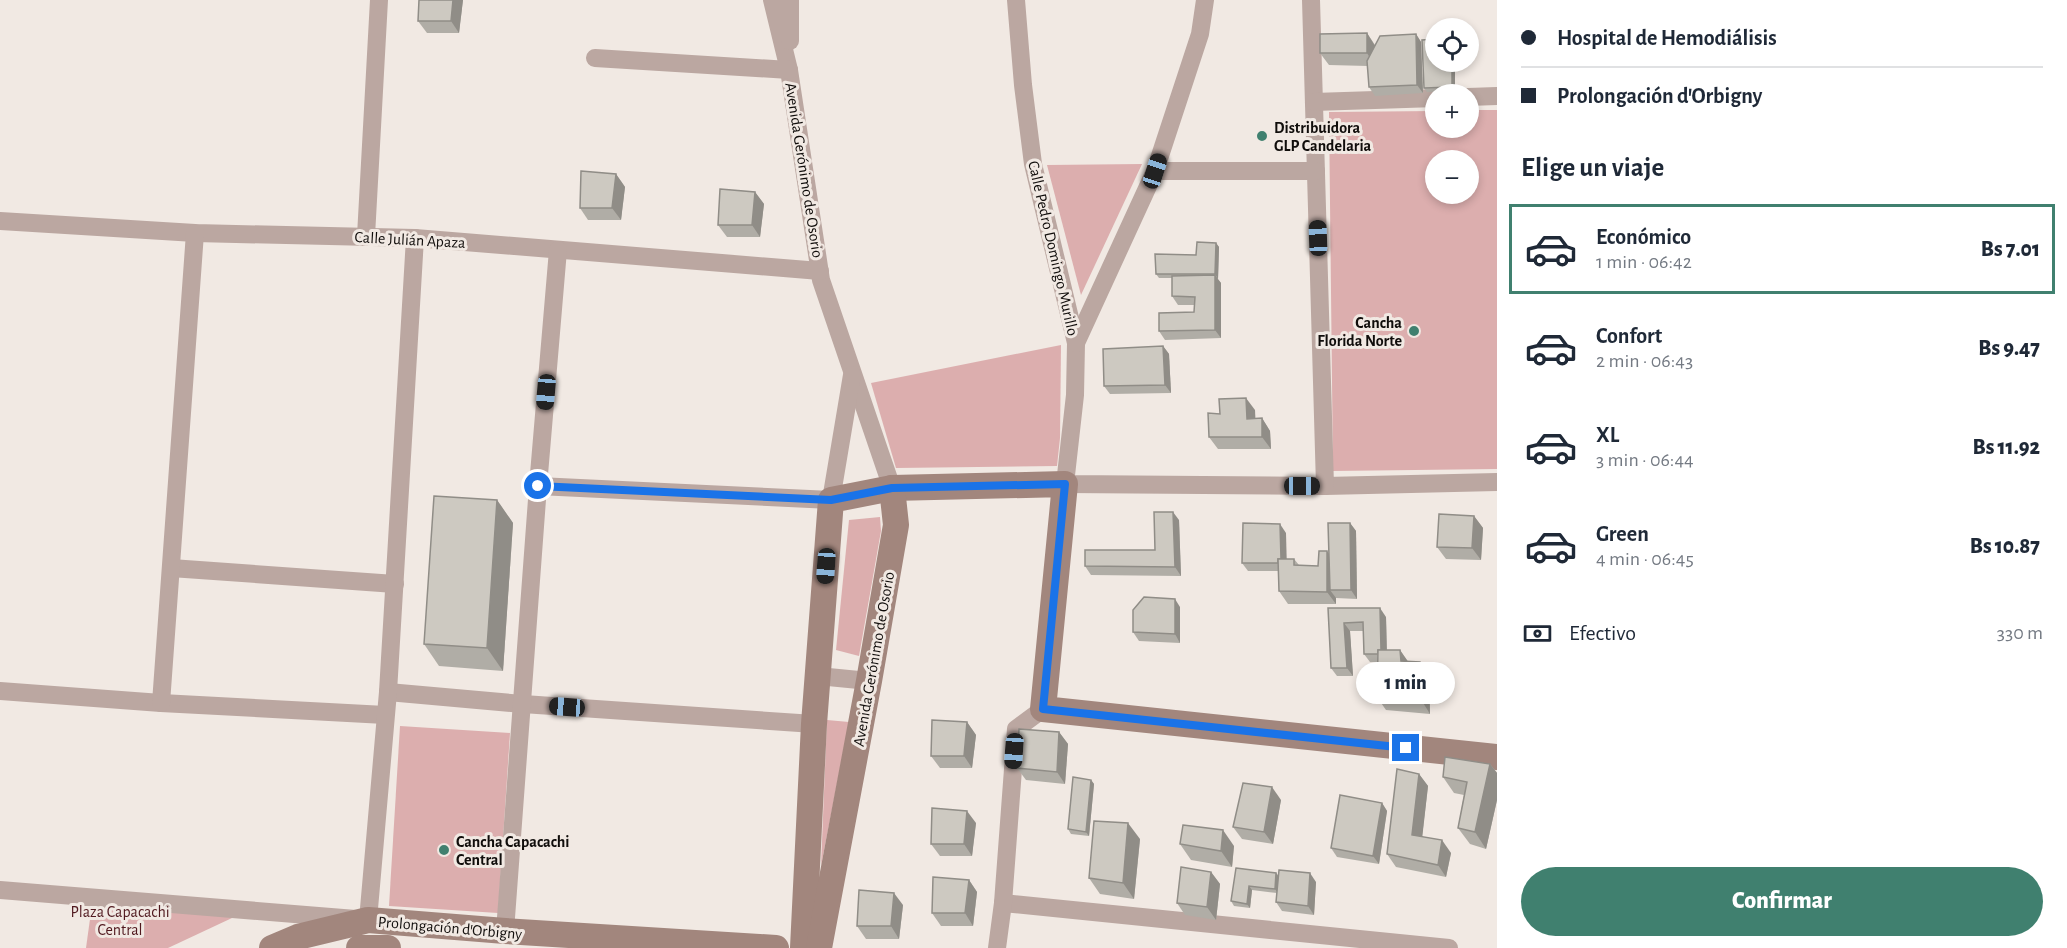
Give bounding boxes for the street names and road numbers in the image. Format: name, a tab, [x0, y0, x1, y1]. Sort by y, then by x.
street label: Avenida Gerónimo de Osorio	[782, 81, 826, 259]
street label: Calle Pedro Domingo Murillo	[1025, 159, 1081, 337]
street label: Calle Julián Apaza	[354, 229, 466, 251]
street label: Avenida Gerónimo de Osorio	[851, 570, 897, 748]
street label: Prolongación d'Orbigny	[377, 914, 523, 943]

